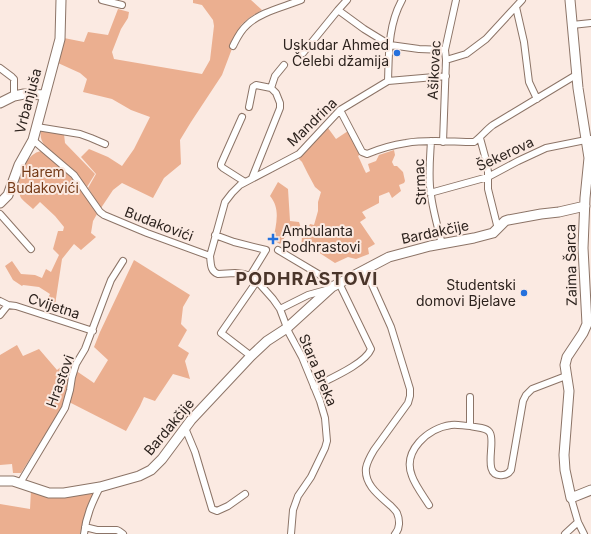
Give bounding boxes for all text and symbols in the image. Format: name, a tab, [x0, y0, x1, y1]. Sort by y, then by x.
place label: Uskudar Ahmed Čelebi džamija	[283, 36, 389, 69]
street label: Ašikovac	[423, 40, 444, 100]
marker: Uskudar Ahmed Čelebi džamija	[392, 48, 402, 58]
street label: Vrbanjuša	[11, 66, 44, 135]
street label: Mandrina	[283, 94, 340, 149]
street label: Šekerova	[473, 133, 536, 174]
street label: Strmac	[410, 158, 429, 206]
park label: Harem Budakovići	[7, 163, 79, 196]
street label: Budakovići	[123, 203, 196, 244]
street label: Bardakčije	[399, 216, 470, 247]
place label: Ambulanta Podhrastovi	[282, 222, 360, 255]
street label: Zaima Šarca	[561, 224, 580, 306]
marker: Ambulanta Podhrastovi	[267, 233, 279, 245]
district label: PODHRASTOVI	[236, 268, 378, 289]
place label: Studentski domovi Bjelave	[416, 276, 516, 309]
marker: Studentski domovi Bjelave	[519, 288, 529, 298]
street label: Cvijetna	[26, 289, 82, 322]
street label: Stara Breka	[296, 331, 341, 408]
street label: Hrastovi	[42, 352, 77, 409]
street label: Bardakčije	[140, 395, 197, 458]

